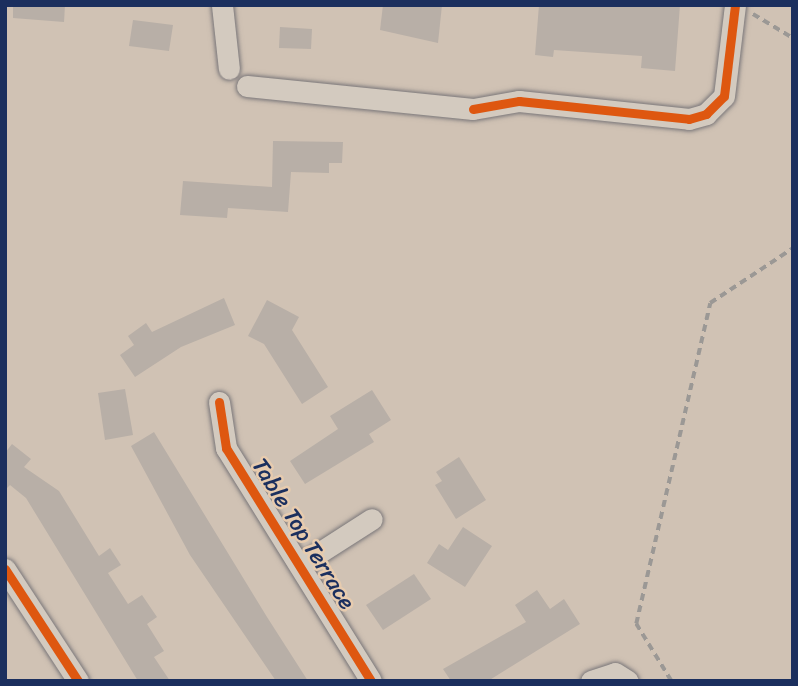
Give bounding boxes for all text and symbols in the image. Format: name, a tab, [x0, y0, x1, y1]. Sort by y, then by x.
street label: Table Top Terrace	[245, 452, 361, 616]

